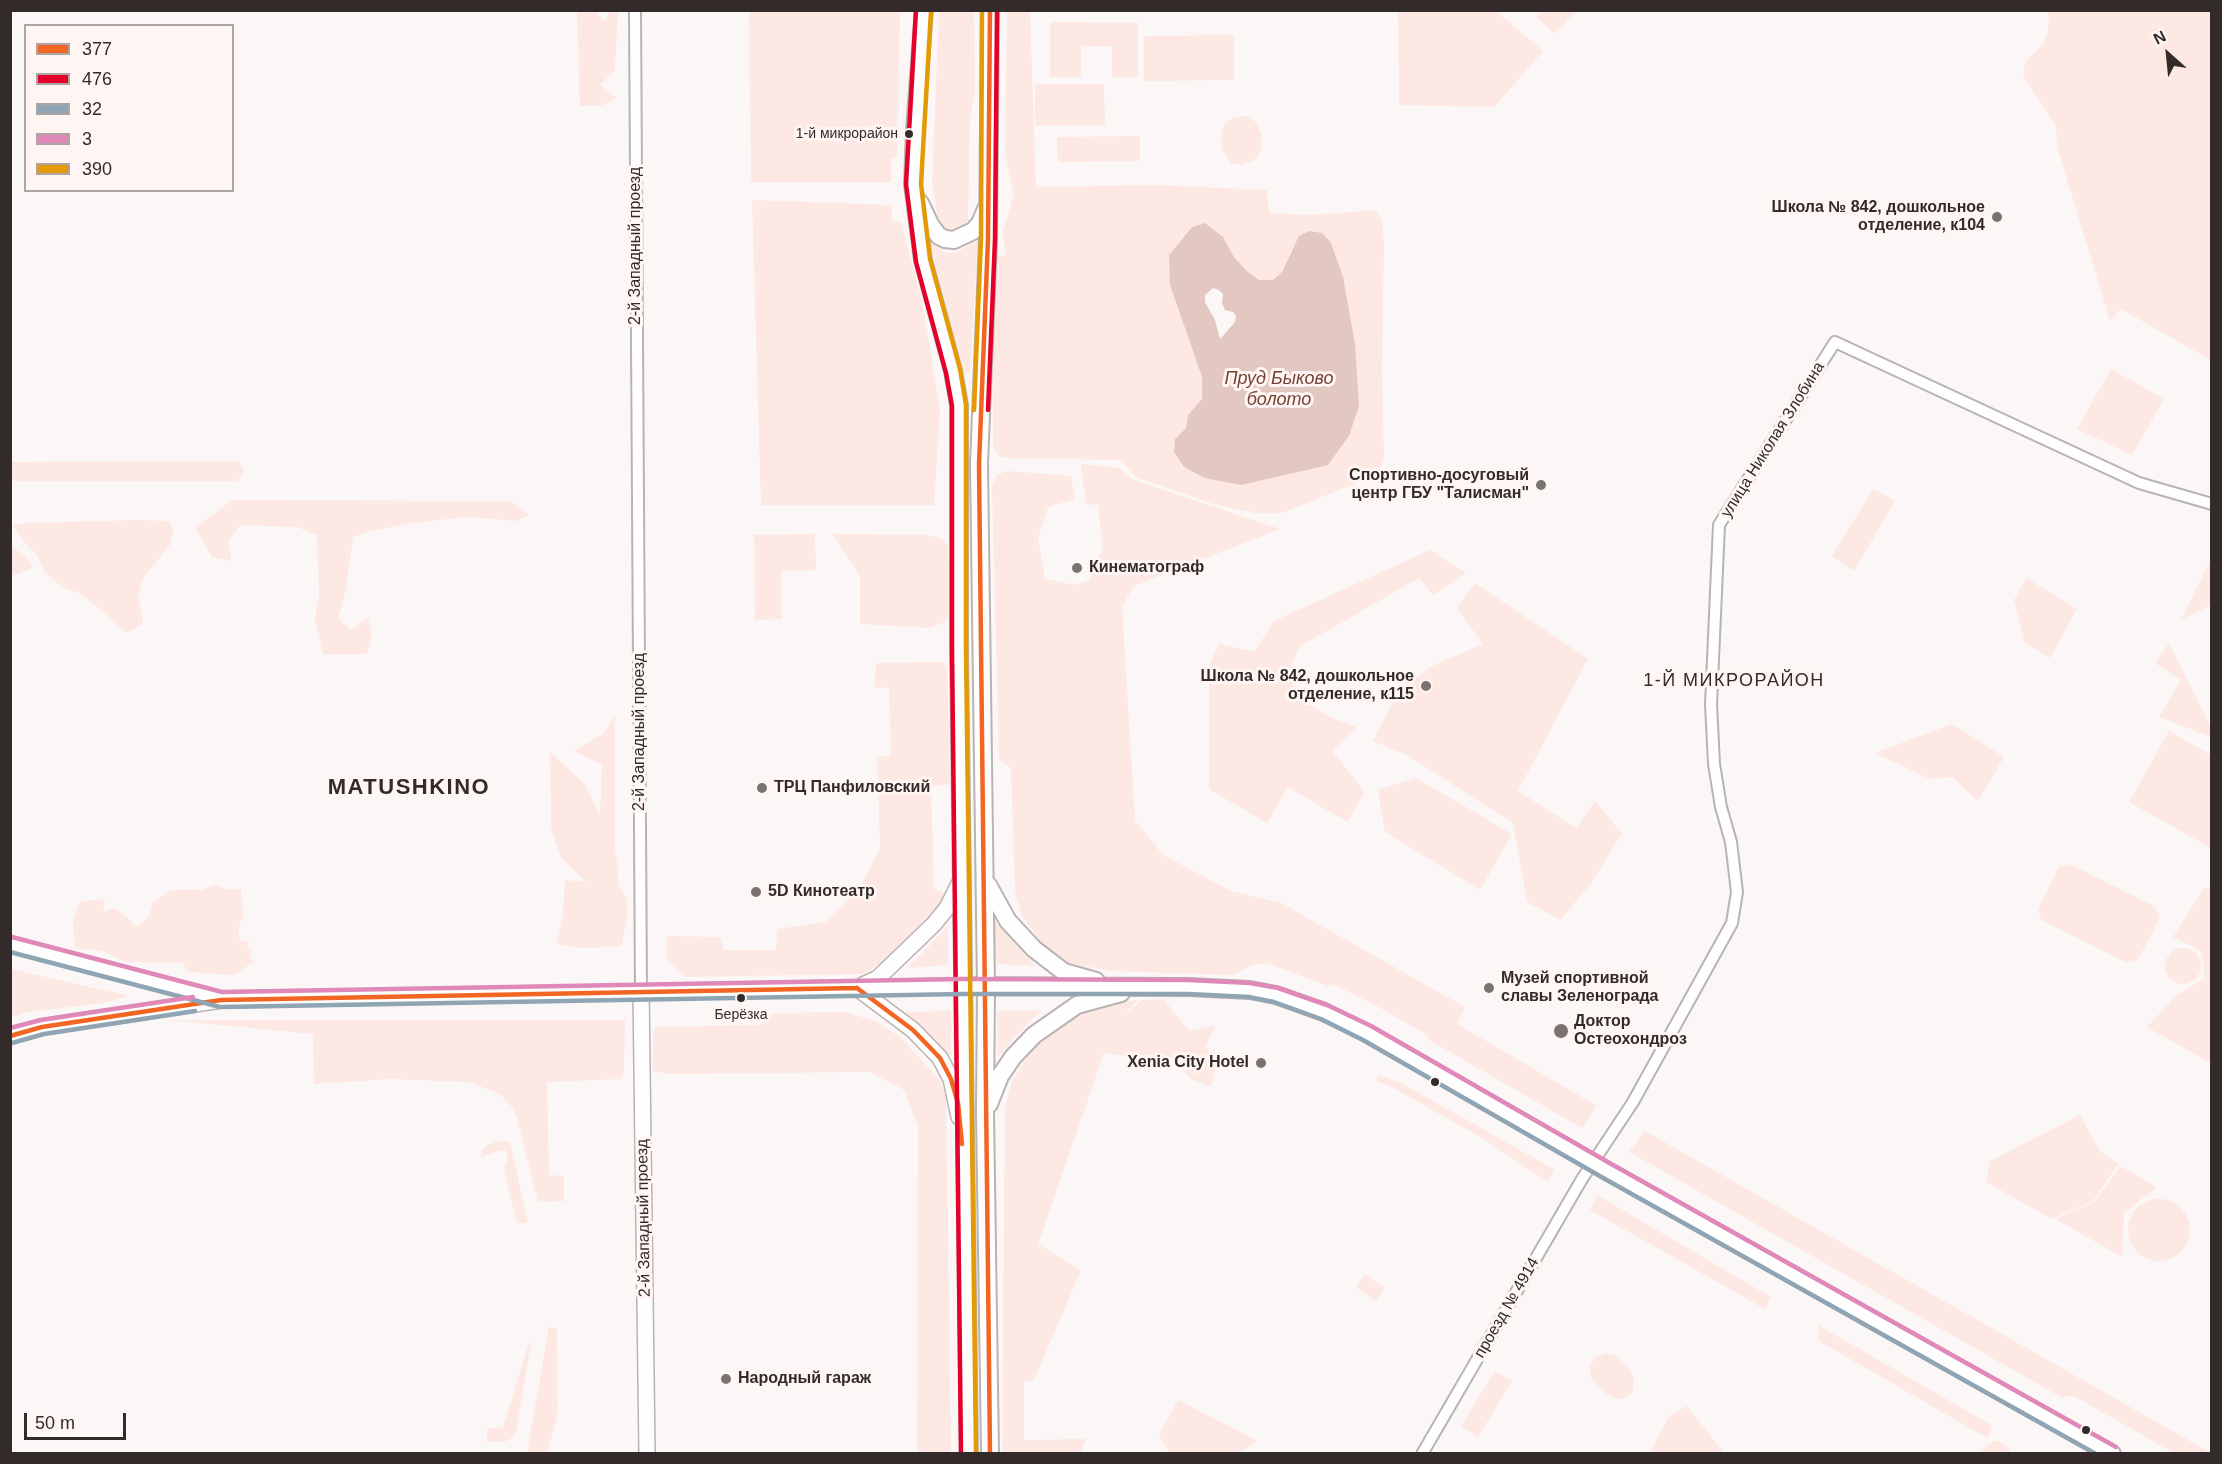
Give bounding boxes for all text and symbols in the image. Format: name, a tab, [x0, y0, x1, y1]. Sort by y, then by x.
legend	[24, 24, 234, 192]
north arrow	[2138, 24, 2198, 84]
text: N	[2151, 27, 2169, 48]
text: 377	[82, 39, 112, 59]
text: 476	[82, 69, 112, 89]
text: 32	[82, 99, 102, 119]
place label: 1-й микрорайон	[796, 126, 898, 142]
marker: 1-й микрорайон	[903, 128, 915, 140]
text: 3	[82, 129, 92, 149]
text: 390	[82, 159, 112, 179]
street label: 2-й Западный проезд	[626, 167, 646, 325]
place label: Школа № 842, дошкольное отделение, к104	[1772, 198, 1985, 236]
marker: Школа № 842, дошкольное отделение, к104	[1990, 210, 2004, 224]
street label: улица Николая Злобина	[1717, 359, 1829, 521]
water label: Пруд Быково болото	[1225, 368, 1333, 410]
place label: Спортивно-досуговый центр ГБУ "Талисман"	[1349, 466, 1529, 504]
marker: Спортивно-досуговый центр ГБУ "Талисман"	[1534, 478, 1548, 492]
place label: Кинематограф	[1089, 558, 1204, 578]
marker: Кинематограф	[1070, 561, 1084, 575]
street label: 2-й Западный проезд	[630, 653, 650, 811]
place label: Школа № 842, дошкольное отделение, к115	[1201, 667, 1414, 705]
district label: 1-Й МИКРОРАЙОН	[1643, 670, 1825, 692]
marker: Школа № 842, дошкольное отделение, к115	[1419, 679, 1433, 693]
district label: MATUSHKINO	[328, 775, 490, 801]
place label: ТРЦ Панфиловский	[774, 778, 930, 798]
marker: ТРЦ Панфиловский	[755, 781, 769, 795]
place label: 5D Кинотеатр	[768, 882, 875, 902]
marker: 5D Кинотеатр	[749, 885, 763, 899]
place label: Музей спортивной славы Зеленограда	[1501, 969, 1659, 1007]
marker: Музей спортивной славы Зеленограда	[1482, 981, 1496, 995]
marker: Берёзка	[735, 992, 747, 1004]
place label: Берёзка	[714, 1007, 768, 1023]
place label: Доктор Остеохондроз	[1574, 1012, 1687, 1050]
marker: Доктор Остеохондроз	[1552, 1022, 1570, 1040]
place label: Xenia City Hotel	[1127, 1053, 1249, 1073]
marker: Xenia City Hotel	[1254, 1056, 1268, 1070]
unlabelled marker	[1429, 1076, 1441, 1088]
street label: 2-й Западный проезд	[633, 1139, 655, 1297]
street label: проезд № 4914	[1470, 1254, 1544, 1362]
place label: Народный гараж	[738, 1369, 871, 1389]
marker: Народный гараж	[719, 1372, 733, 1386]
scale bar	[27, 1401, 129, 1439]
text: 50 m	[35, 1413, 75, 1433]
unlabelled marker	[2080, 1424, 2092, 1436]

